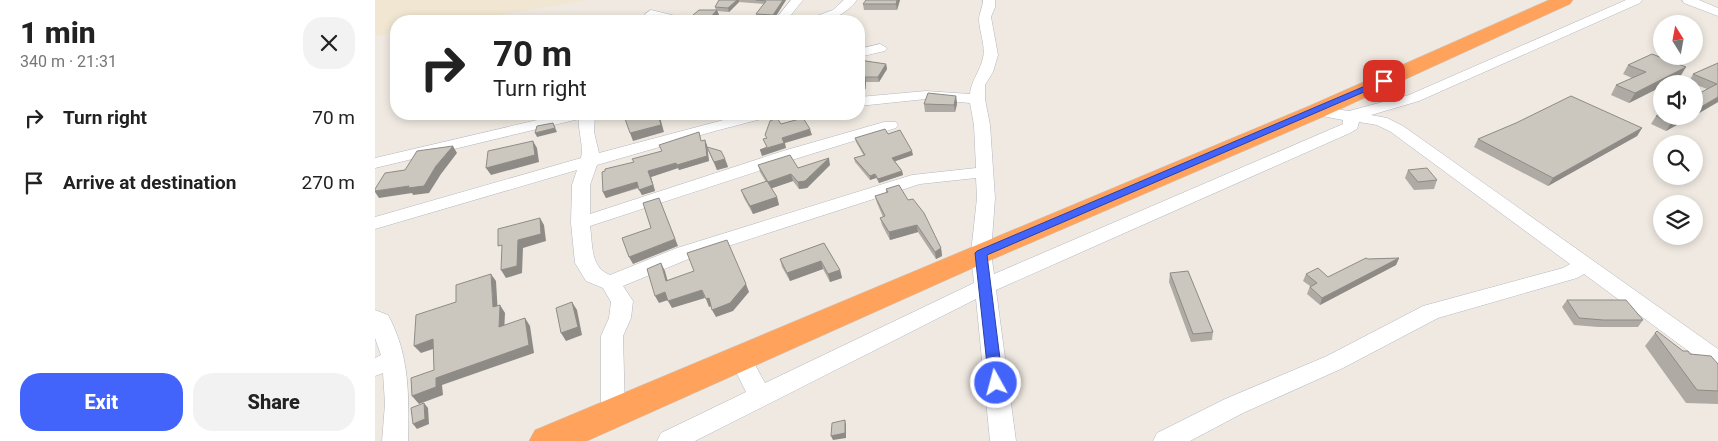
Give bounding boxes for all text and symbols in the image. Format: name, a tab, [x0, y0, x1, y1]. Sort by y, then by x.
text: 1 min	[20, 15, 96, 50]
north arrow	[1653, 15, 1703, 65]
map controls	[1653, 15, 1703, 245]
button: close	[303, 17, 355, 69]
text: 70 m	[493, 34, 572, 75]
icon: right	[410, 35, 475, 100]
text: 340 m · 21:31	[20, 52, 117, 71]
pin	[1363, 60, 1405, 102]
icon: arrive	[1370, 67, 1398, 95]
button: sound	[1653, 75, 1703, 125]
text: Turn right	[493, 76, 587, 101]
icon: right	[20, 104, 48, 132]
text: Turn right	[63, 106, 147, 129]
text: 70 m	[312, 106, 355, 129]
button: search	[1653, 135, 1703, 185]
icon: arrive	[20, 169, 48, 197]
text: Arrive at destination	[63, 171, 236, 194]
text: 270 m	[302, 171, 355, 194]
button: layers	[1653, 195, 1703, 245]
position arrow	[969, 356, 1021, 408]
button: Exit	[20, 373, 183, 431]
button: Share	[193, 373, 355, 431]

